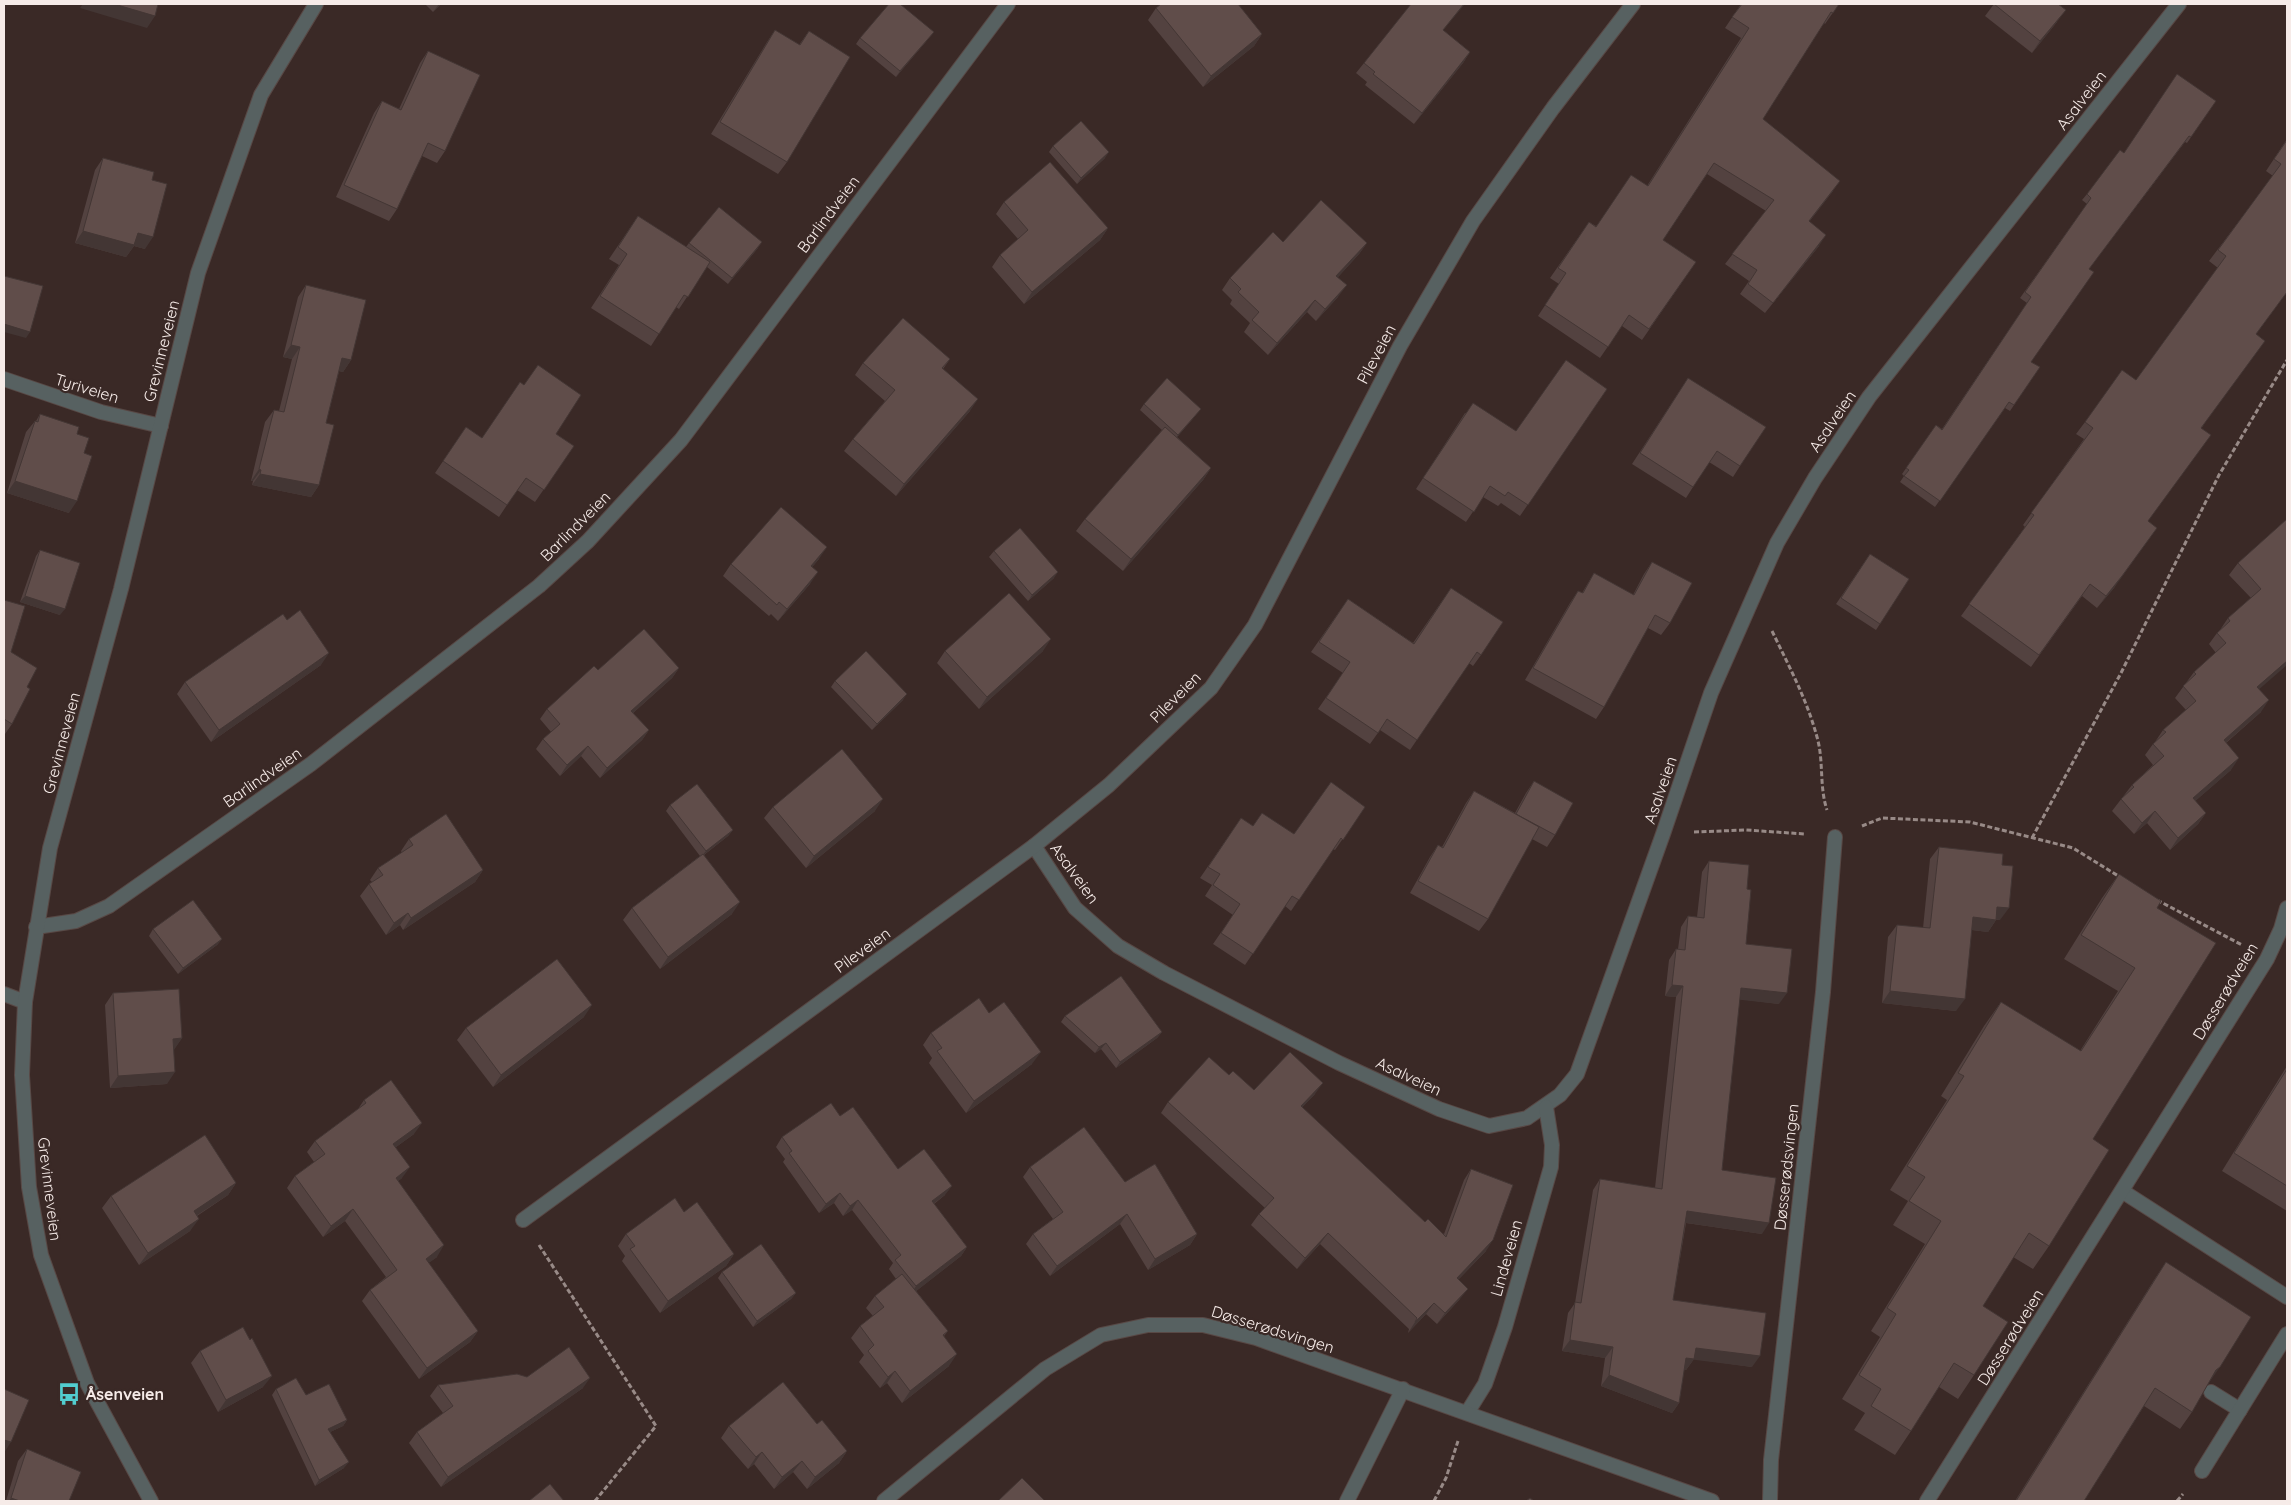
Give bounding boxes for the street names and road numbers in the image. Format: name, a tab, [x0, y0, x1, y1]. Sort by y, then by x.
street label: Asalveien	[2052, 66, 2110, 134]
street label: Barlindveien	[792, 171, 864, 257]
street label: Grevinneveien	[139, 298, 183, 404]
street label: Pileveien	[1352, 321, 1400, 387]
street label: Tyriveien	[53, 369, 121, 407]
street label: Asalveien	[1804, 386, 1860, 456]
street label: Barlindveien	[536, 487, 614, 565]
street label: Pileveien	[1145, 667, 1205, 727]
street label: Grevinneveien	[38, 690, 84, 796]
street label: Barlindveien	[219, 743, 305, 811]
street label: Asalveien	[1639, 754, 1681, 826]
street label: Asalveien	[1046, 839, 1104, 907]
street label: Pileveien	[830, 923, 894, 977]
street label: Døsserødveien	[2188, 939, 2262, 1043]
street label: Asalveien	[1373, 1052, 1445, 1100]
street label: Døsserødsvingen	[1769, 1103, 1803, 1231]
street label: Grevinneveien	[34, 1136, 66, 1242]
street label: Lindeveien	[1486, 1217, 1526, 1299]
street label: Døsserødveien	[1972, 1285, 2048, 1389]
street label: Døsserødsvingen	[1209, 1301, 1337, 1357]

